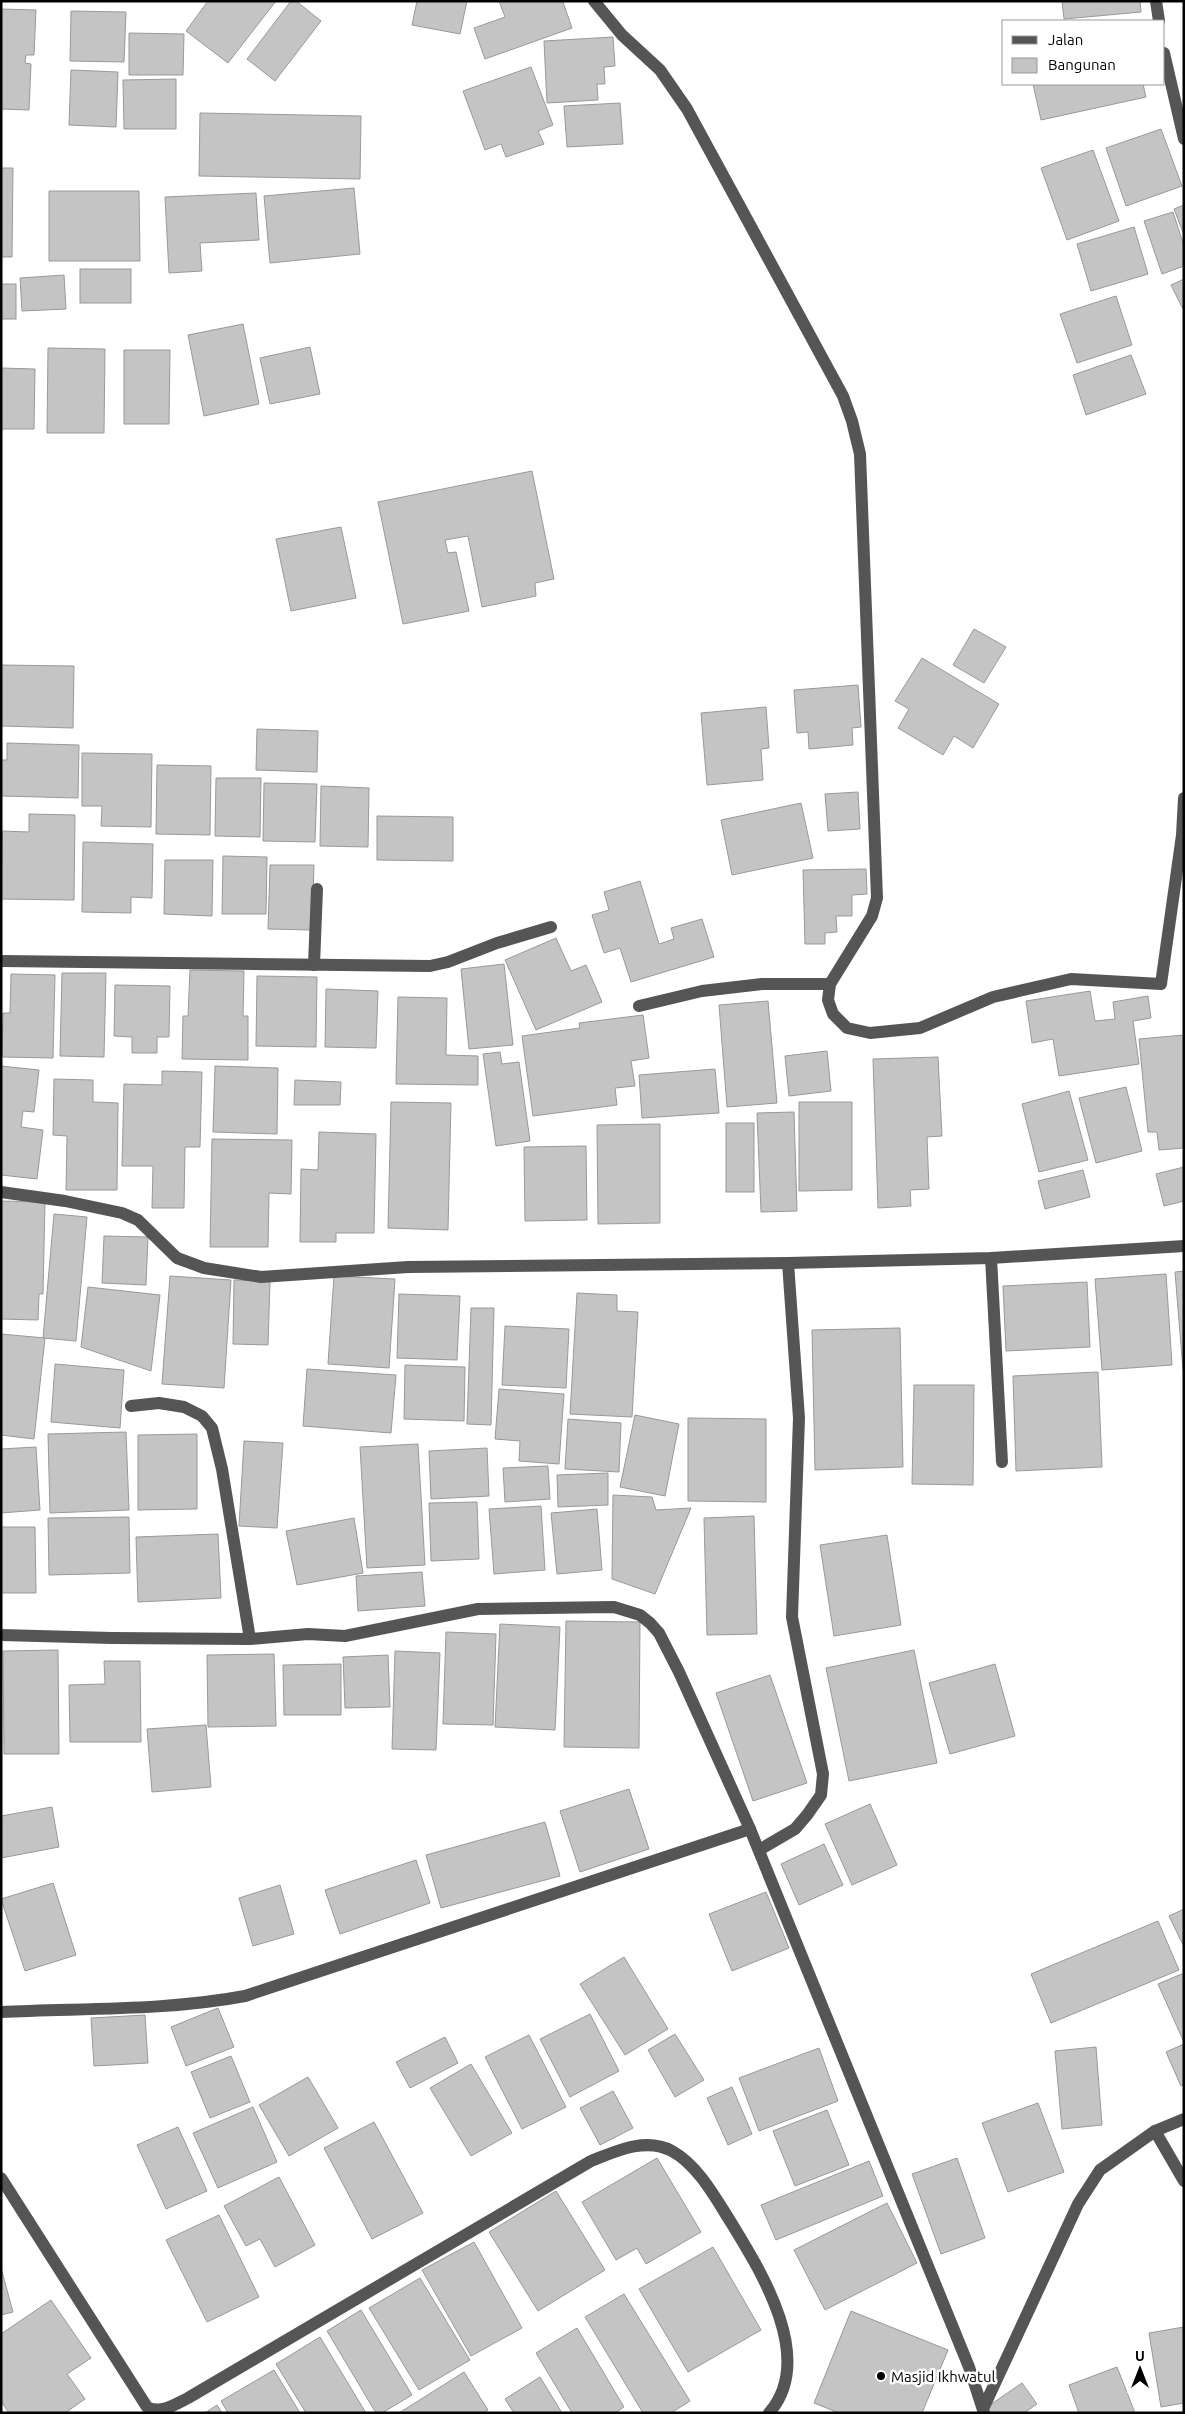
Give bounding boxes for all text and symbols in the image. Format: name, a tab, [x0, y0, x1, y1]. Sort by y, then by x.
legend	[1002, 20, 1165, 85]
text: Jalan	[1048, 31, 1083, 48]
text: Bangunan	[1048, 56, 1116, 73]
north arrow	[1115, 2344, 1165, 2394]
text: U	[1135, 2348, 1145, 2364]
place label: Masjid Ikhwatul	[891, 2368, 996, 2385]
marker: Masjid Ikhwatul	[875, 2370, 887, 2382]

